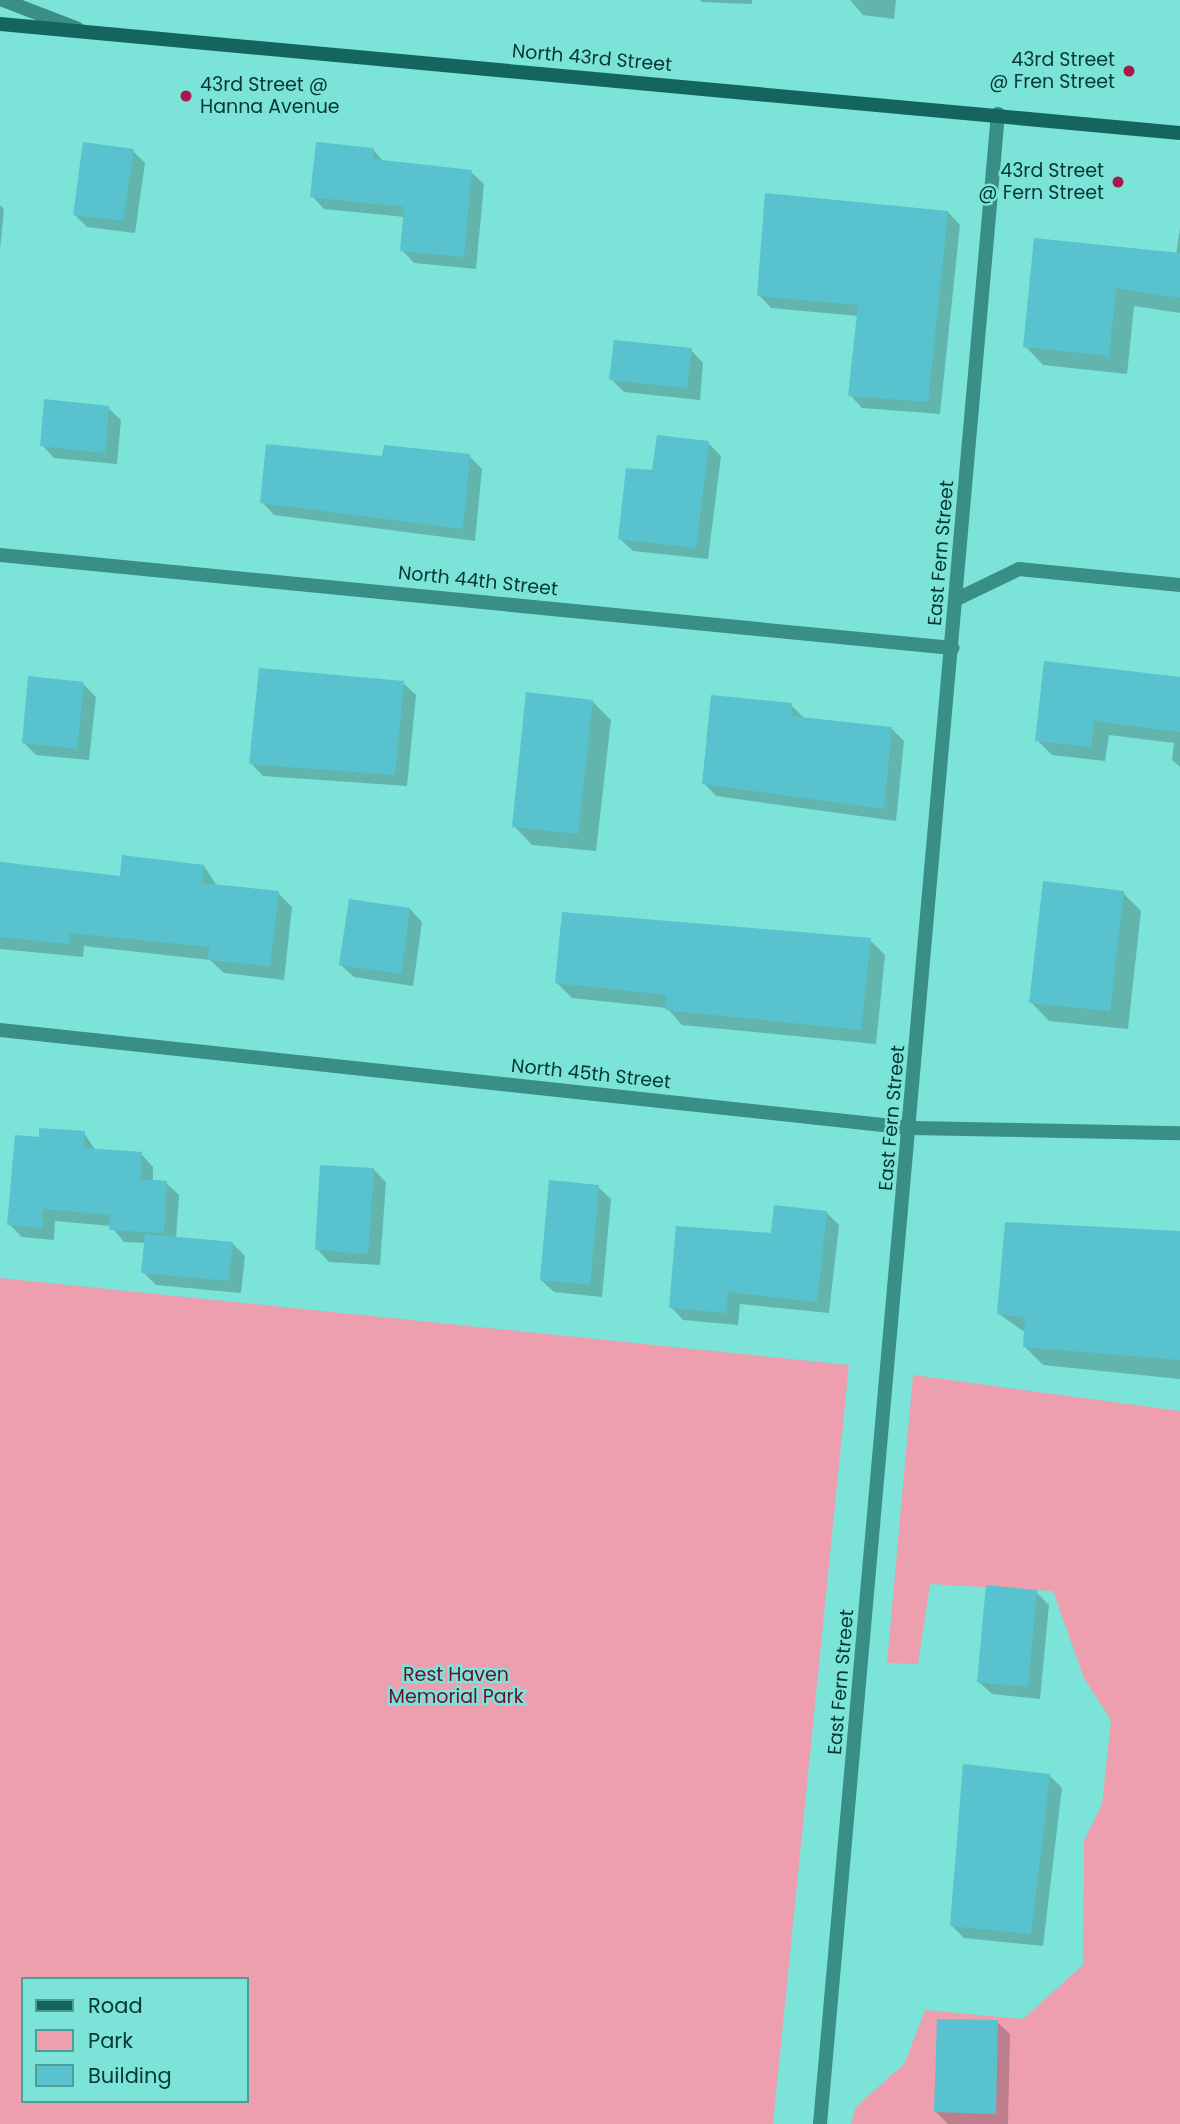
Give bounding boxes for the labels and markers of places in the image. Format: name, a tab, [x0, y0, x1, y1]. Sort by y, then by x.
place label: 43rd Street @ Fren Street	[989, 49, 1115, 93]
marker: 43rd Street @ Fren Street	[1121, 63, 1137, 79]
place label: 43rd Street @ Hanna Avenue	[200, 74, 340, 118]
marker: 43rd Street @ Hanna Avenue	[178, 88, 194, 104]
place label: 43rd Street @ Fern Street	[978, 160, 1104, 204]
marker: 43rd Street @ Fern Street	[1110, 174, 1126, 190]

